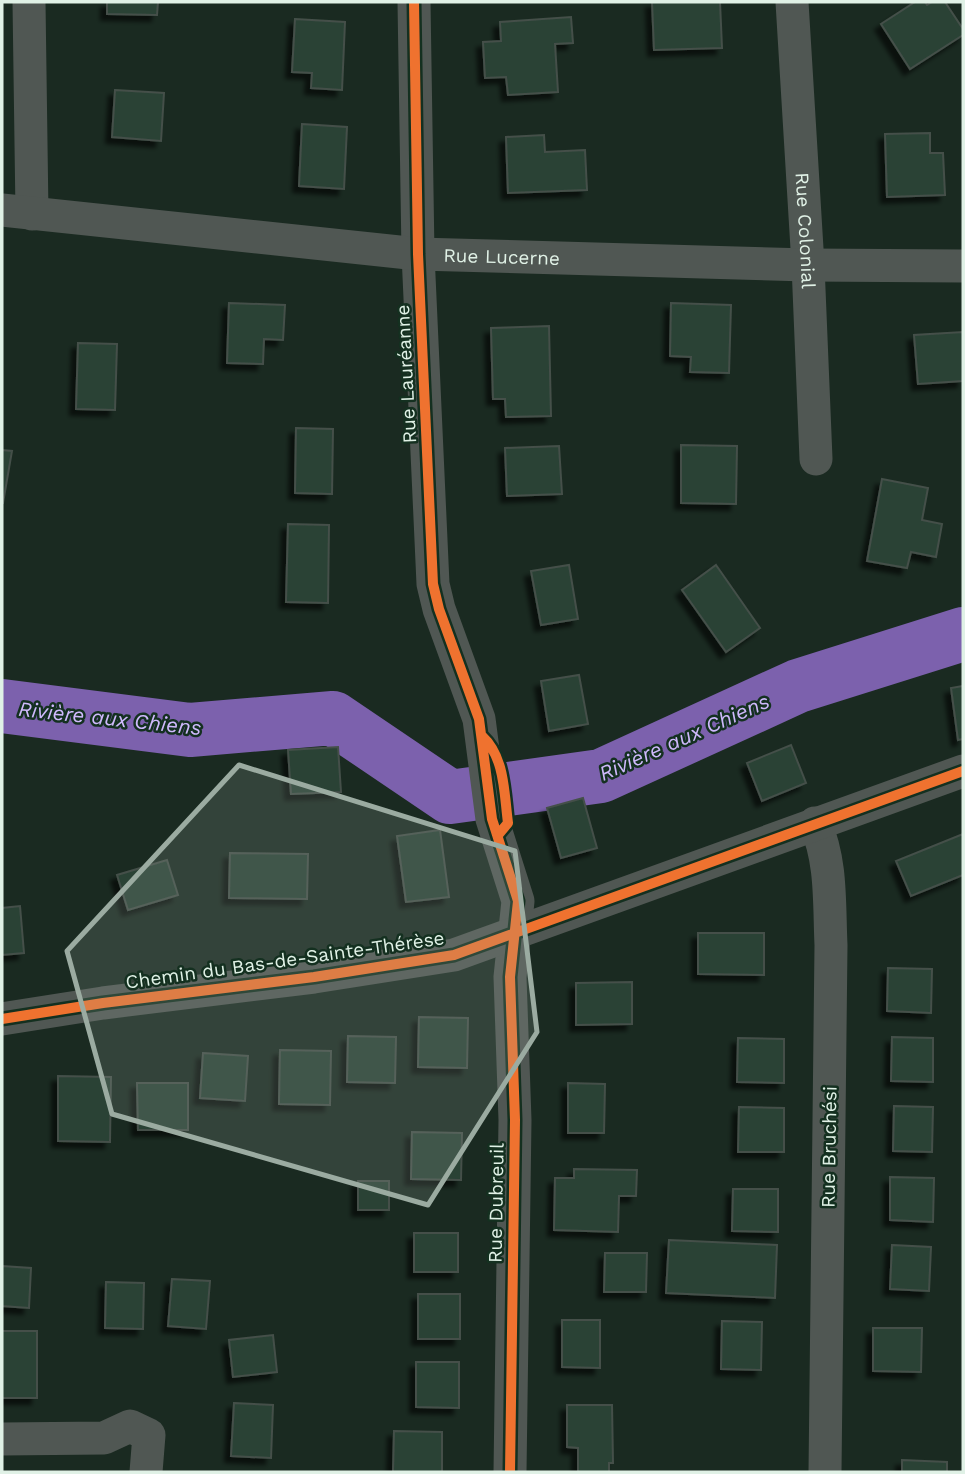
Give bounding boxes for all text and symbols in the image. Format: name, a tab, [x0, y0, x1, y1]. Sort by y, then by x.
street label: Rue Colonial	[791, 172, 820, 290]
street label: Rue Lucerne	[443, 243, 560, 269]
street label: Rue Lauréanne	[391, 304, 421, 444]
water label: Rivière aux Chiens	[595, 688, 773, 786]
water label: Rivière aux Chiens	[17, 696, 203, 740]
street label: Chemin du Bas-de-Sainte-Thérèse	[124, 926, 446, 994]
street label: Rue Bruchési	[816, 1086, 842, 1208]
street label: Rue Dubreuil	[483, 1143, 509, 1263]

